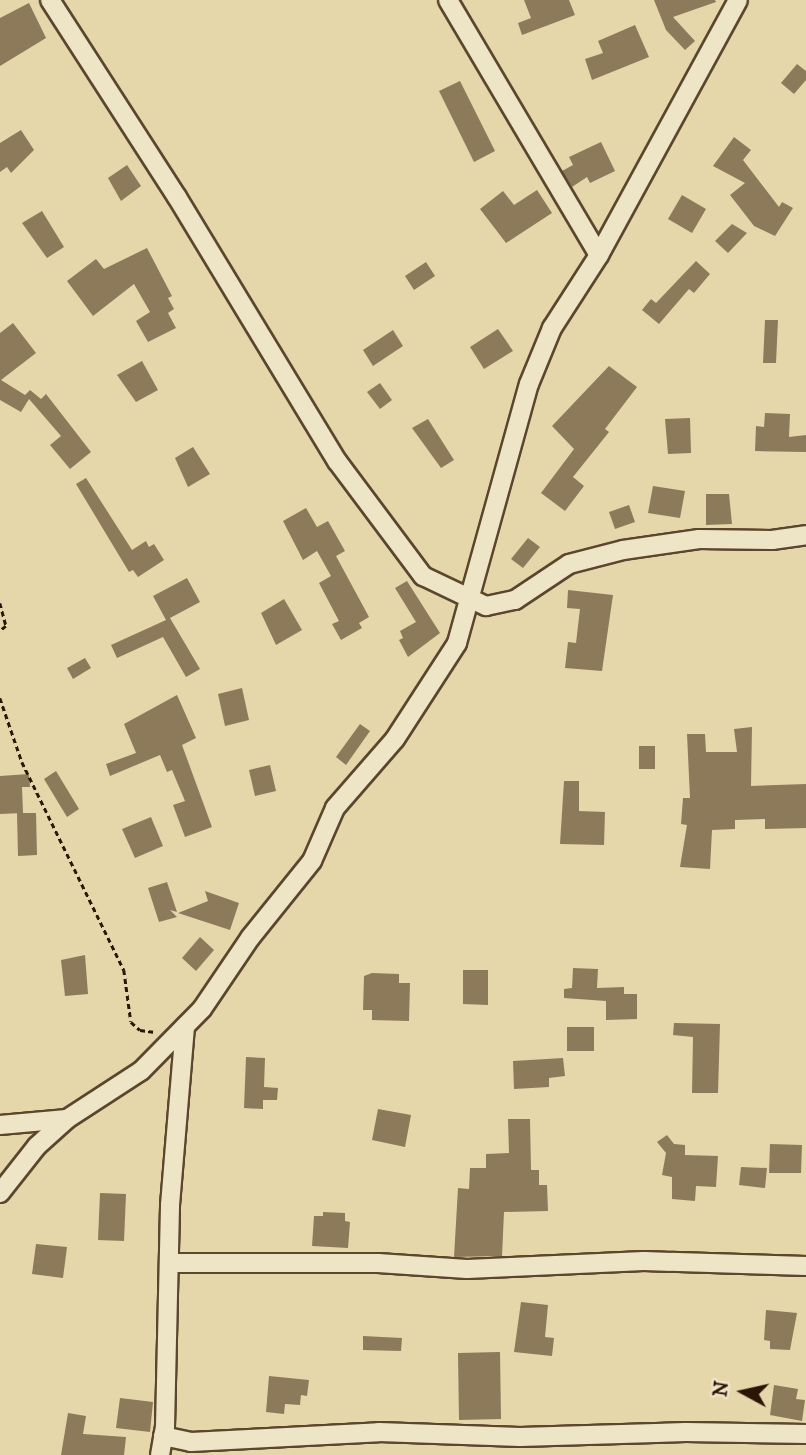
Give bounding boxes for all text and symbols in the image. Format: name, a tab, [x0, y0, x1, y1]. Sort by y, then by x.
north arrow	[708, 1357, 778, 1427]
text: N	[709, 1380, 734, 1398]

